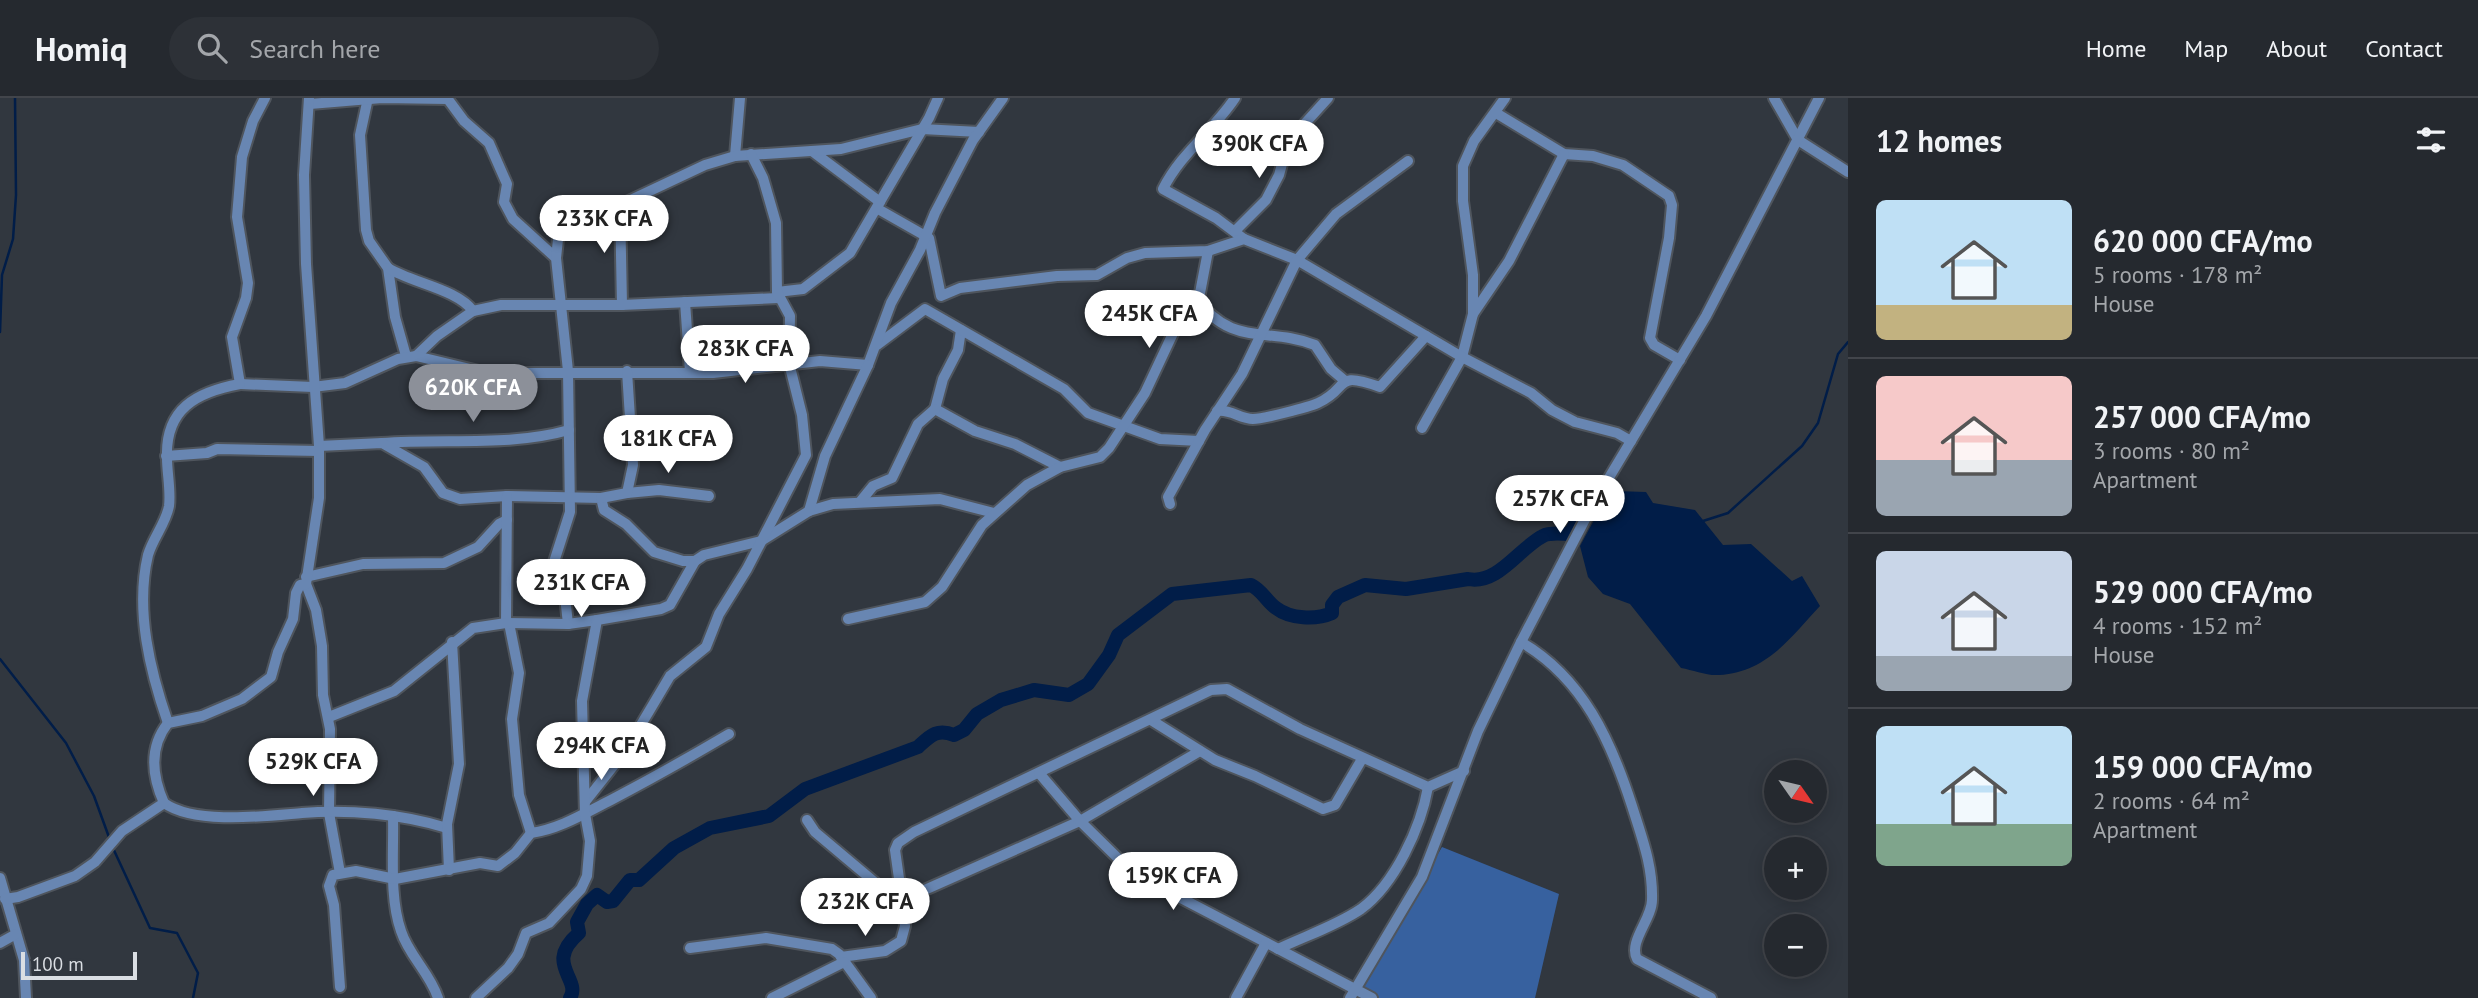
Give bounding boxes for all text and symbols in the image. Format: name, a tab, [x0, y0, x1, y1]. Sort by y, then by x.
search box	[169, 17, 659, 80]
text: Homiq	[35, 27, 127, 70]
icon: search	[193, 29, 231, 67]
text: Search here	[249, 32, 380, 65]
text: Home	[2086, 33, 2146, 64]
text: Map	[2184, 33, 2228, 64]
text: About	[2266, 33, 2327, 64]
text: Contact	[2365, 33, 2443, 64]
pin: 390K CFA	[1187, 120, 1331, 180]
text: 12 homes	[1876, 121, 2002, 160]
icon: filters	[2412, 121, 2450, 159]
text: 390K CFA	[1211, 128, 1307, 157]
pin: 233K CFA	[532, 195, 676, 255]
text: 233K CFA	[556, 203, 652, 232]
text: 620 000 CFA/mo	[2093, 221, 2313, 260]
icon: home	[1932, 228, 2016, 312]
text: 5 rooms · 178 m²	[2093, 260, 2262, 289]
text: House	[2093, 289, 2155, 318]
pin: 245K CFA	[1077, 290, 1221, 350]
text: 245K CFA	[1101, 298, 1197, 327]
pin: 283K CFA	[673, 326, 817, 385]
text: 283K CFA	[697, 333, 793, 362]
pin: 620K CFA	[401, 364, 545, 424]
text: 620K CFA	[425, 372, 521, 401]
text: 257 000 CFA/mo	[2093, 397, 2311, 436]
icon: home	[1932, 404, 2016, 488]
pin: 181K CFA	[596, 416, 740, 475]
text: 181K CFA	[620, 423, 716, 452]
text: 3 rooms · 80 m²	[2093, 436, 2250, 465]
text: Apartment	[2093, 465, 2197, 494]
pin: 257K CFA	[1488, 476, 1632, 535]
text: 257K CFA	[1512, 483, 1608, 512]
pin: 231K CFA	[509, 560, 653, 619]
text: 231K CFA	[533, 567, 629, 596]
text: 529 000 CFA/mo	[2093, 572, 2313, 611]
icon: home	[1932, 579, 2016, 663]
text: 4 rooms · 152 m²	[2093, 611, 2262, 640]
text: House	[2093, 640, 2155, 669]
pin: 294K CFA	[529, 722, 673, 782]
text: 294K CFA	[553, 730, 649, 759]
pin: 529K CFA	[241, 738, 385, 798]
text: 529K CFA	[265, 746, 361, 775]
text: 159 000 CFA/mo	[2093, 747, 2313, 786]
icon: home	[1932, 754, 2016, 838]
north arrow	[1764, 760, 1827, 822]
map controls	[1764, 760, 1827, 977]
text: 2 rooms · 64 m²	[2093, 786, 2250, 815]
text: Apartment	[2093, 815, 2197, 844]
button: +	[1764, 837, 1827, 900]
pin: 159K CFA	[1101, 852, 1245, 912]
text: 159K CFA	[1125, 860, 1221, 889]
pin: 232K CFA	[793, 878, 937, 938]
text: 232K CFA	[817, 886, 913, 915]
button: −	[1764, 914, 1827, 977]
scale bar	[21, 949, 136, 981]
text: 100 m	[32, 952, 84, 976]

